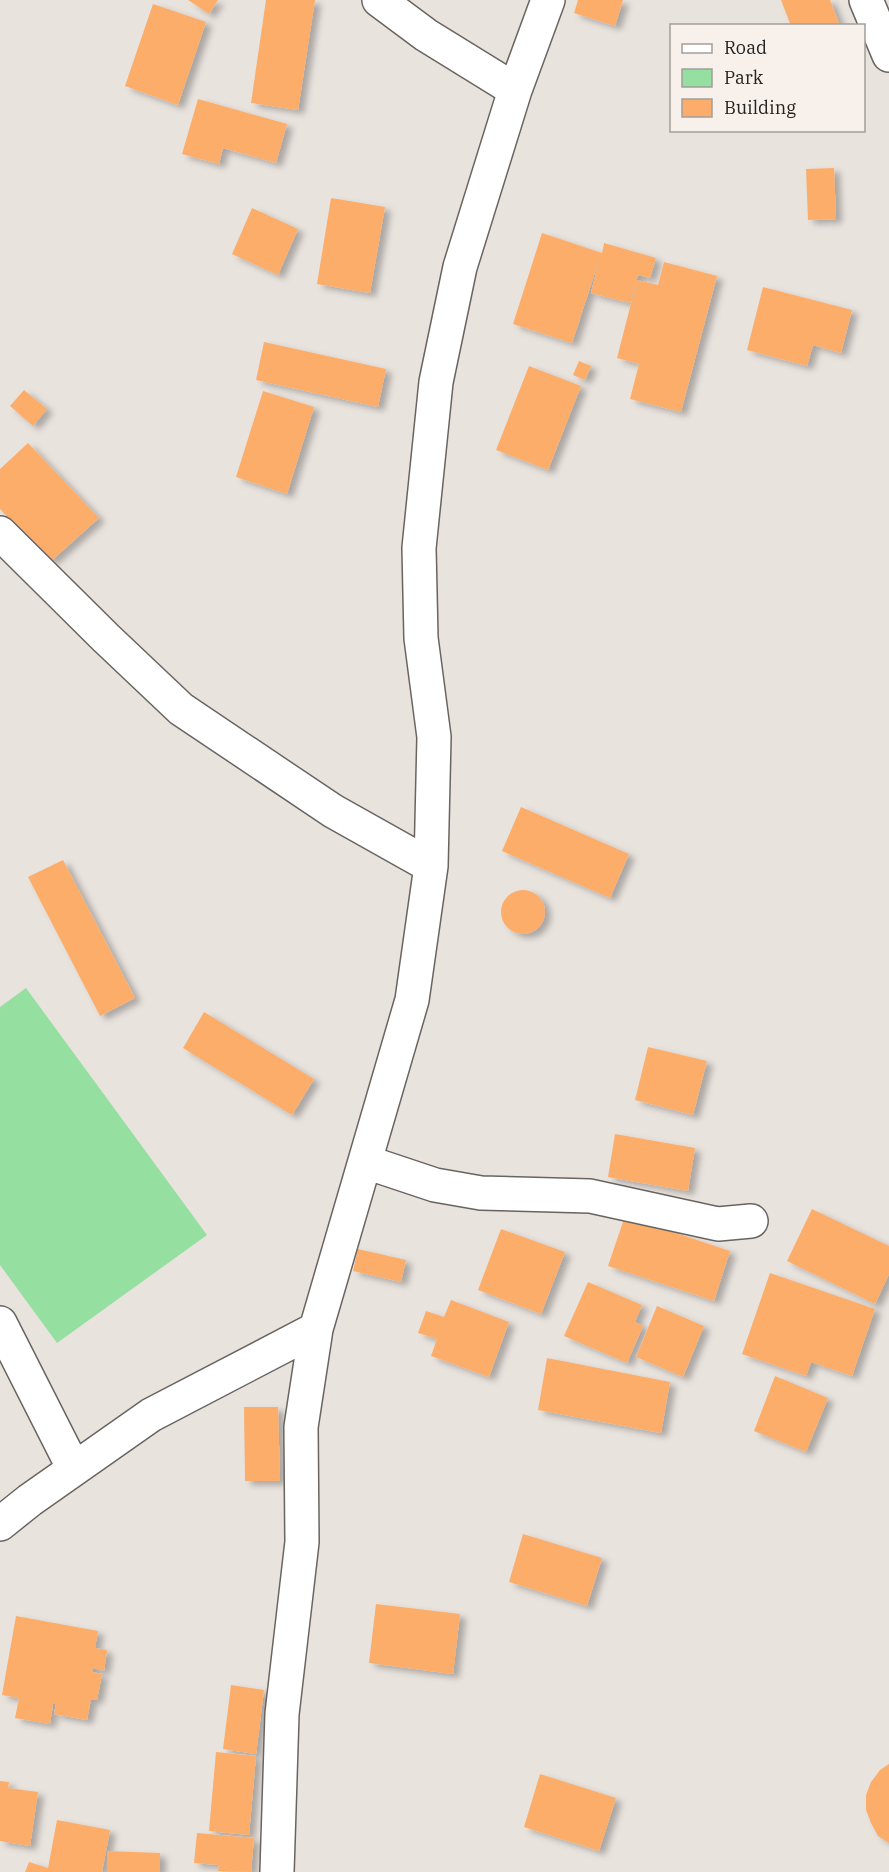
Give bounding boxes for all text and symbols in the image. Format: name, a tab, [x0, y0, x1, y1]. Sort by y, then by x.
legend	[670, 24, 865, 132]
text: Road	[724, 36, 767, 59]
text: Park	[724, 66, 764, 89]
text: Building	[724, 96, 796, 119]

